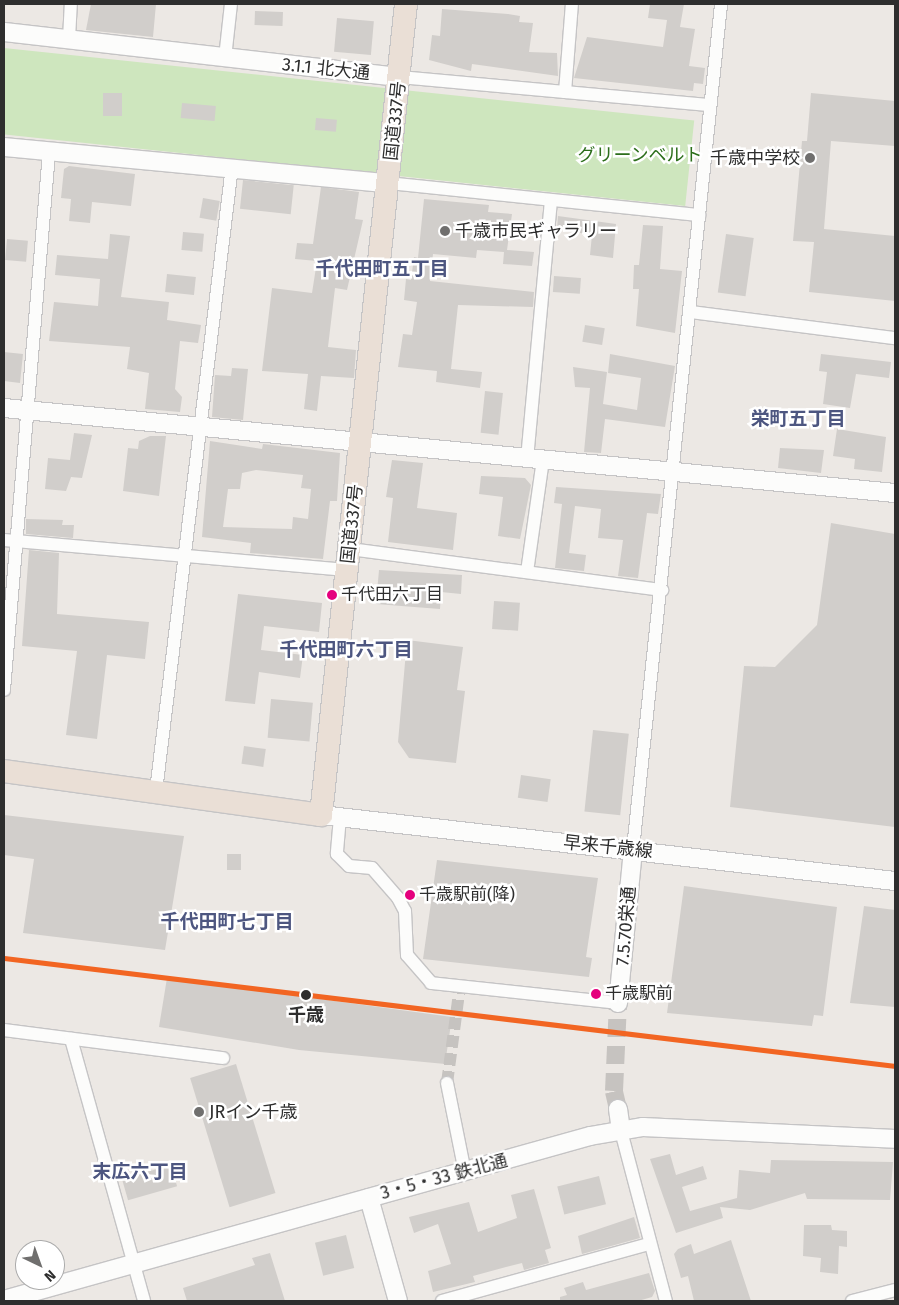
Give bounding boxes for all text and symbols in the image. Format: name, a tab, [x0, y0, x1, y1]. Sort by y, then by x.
street label: 3.1.1 北大通	[281, 54, 371, 84]
street label: 国道337号	[380, 80, 410, 162]
park label: グリーンベルト	[577, 144, 703, 166]
place label: 千歳中学校	[710, 147, 800, 169]
marker: 千歳中学校	[804, 152, 816, 164]
place label: 千歳市民ギャラリー	[455, 220, 617, 242]
marker: 千歳市民ギャラリー	[439, 225, 451, 237]
district label: 千代田町五丁目	[316, 258, 448, 280]
district label: 栄町五丁目	[751, 408, 845, 430]
street label: 国道337号	[337, 483, 367, 565]
place label: 千代田六丁目	[341, 585, 443, 605]
marker: 千代田六丁目	[327, 590, 337, 600]
district label: 千代田町六丁目	[280, 639, 412, 661]
street label: 早来千歳線	[562, 832, 654, 862]
place label: 千歳駅前(降)	[419, 885, 515, 905]
street label: 7.5.70栄通	[612, 885, 640, 967]
marker: 千歳駅前(降)	[405, 890, 415, 900]
district label: 千代田町七丁目	[161, 911, 293, 933]
place label: 千歳駅前	[605, 984, 673, 1004]
marker: 千歳	[299, 988, 313, 1002]
marker: 千歳駅前	[591, 989, 601, 999]
place label: 千歳	[288, 1004, 324, 1026]
place label: JRイン千歳	[209, 1101, 297, 1123]
marker: JRイン千歳	[193, 1106, 205, 1118]
street label: 3・5・33 鉄北通	[378, 1150, 510, 1204]
district label: 末広六丁目	[93, 1161, 187, 1183]
north arrow	[15, 1240, 65, 1290]
text: N	[41, 1266, 59, 1285]

